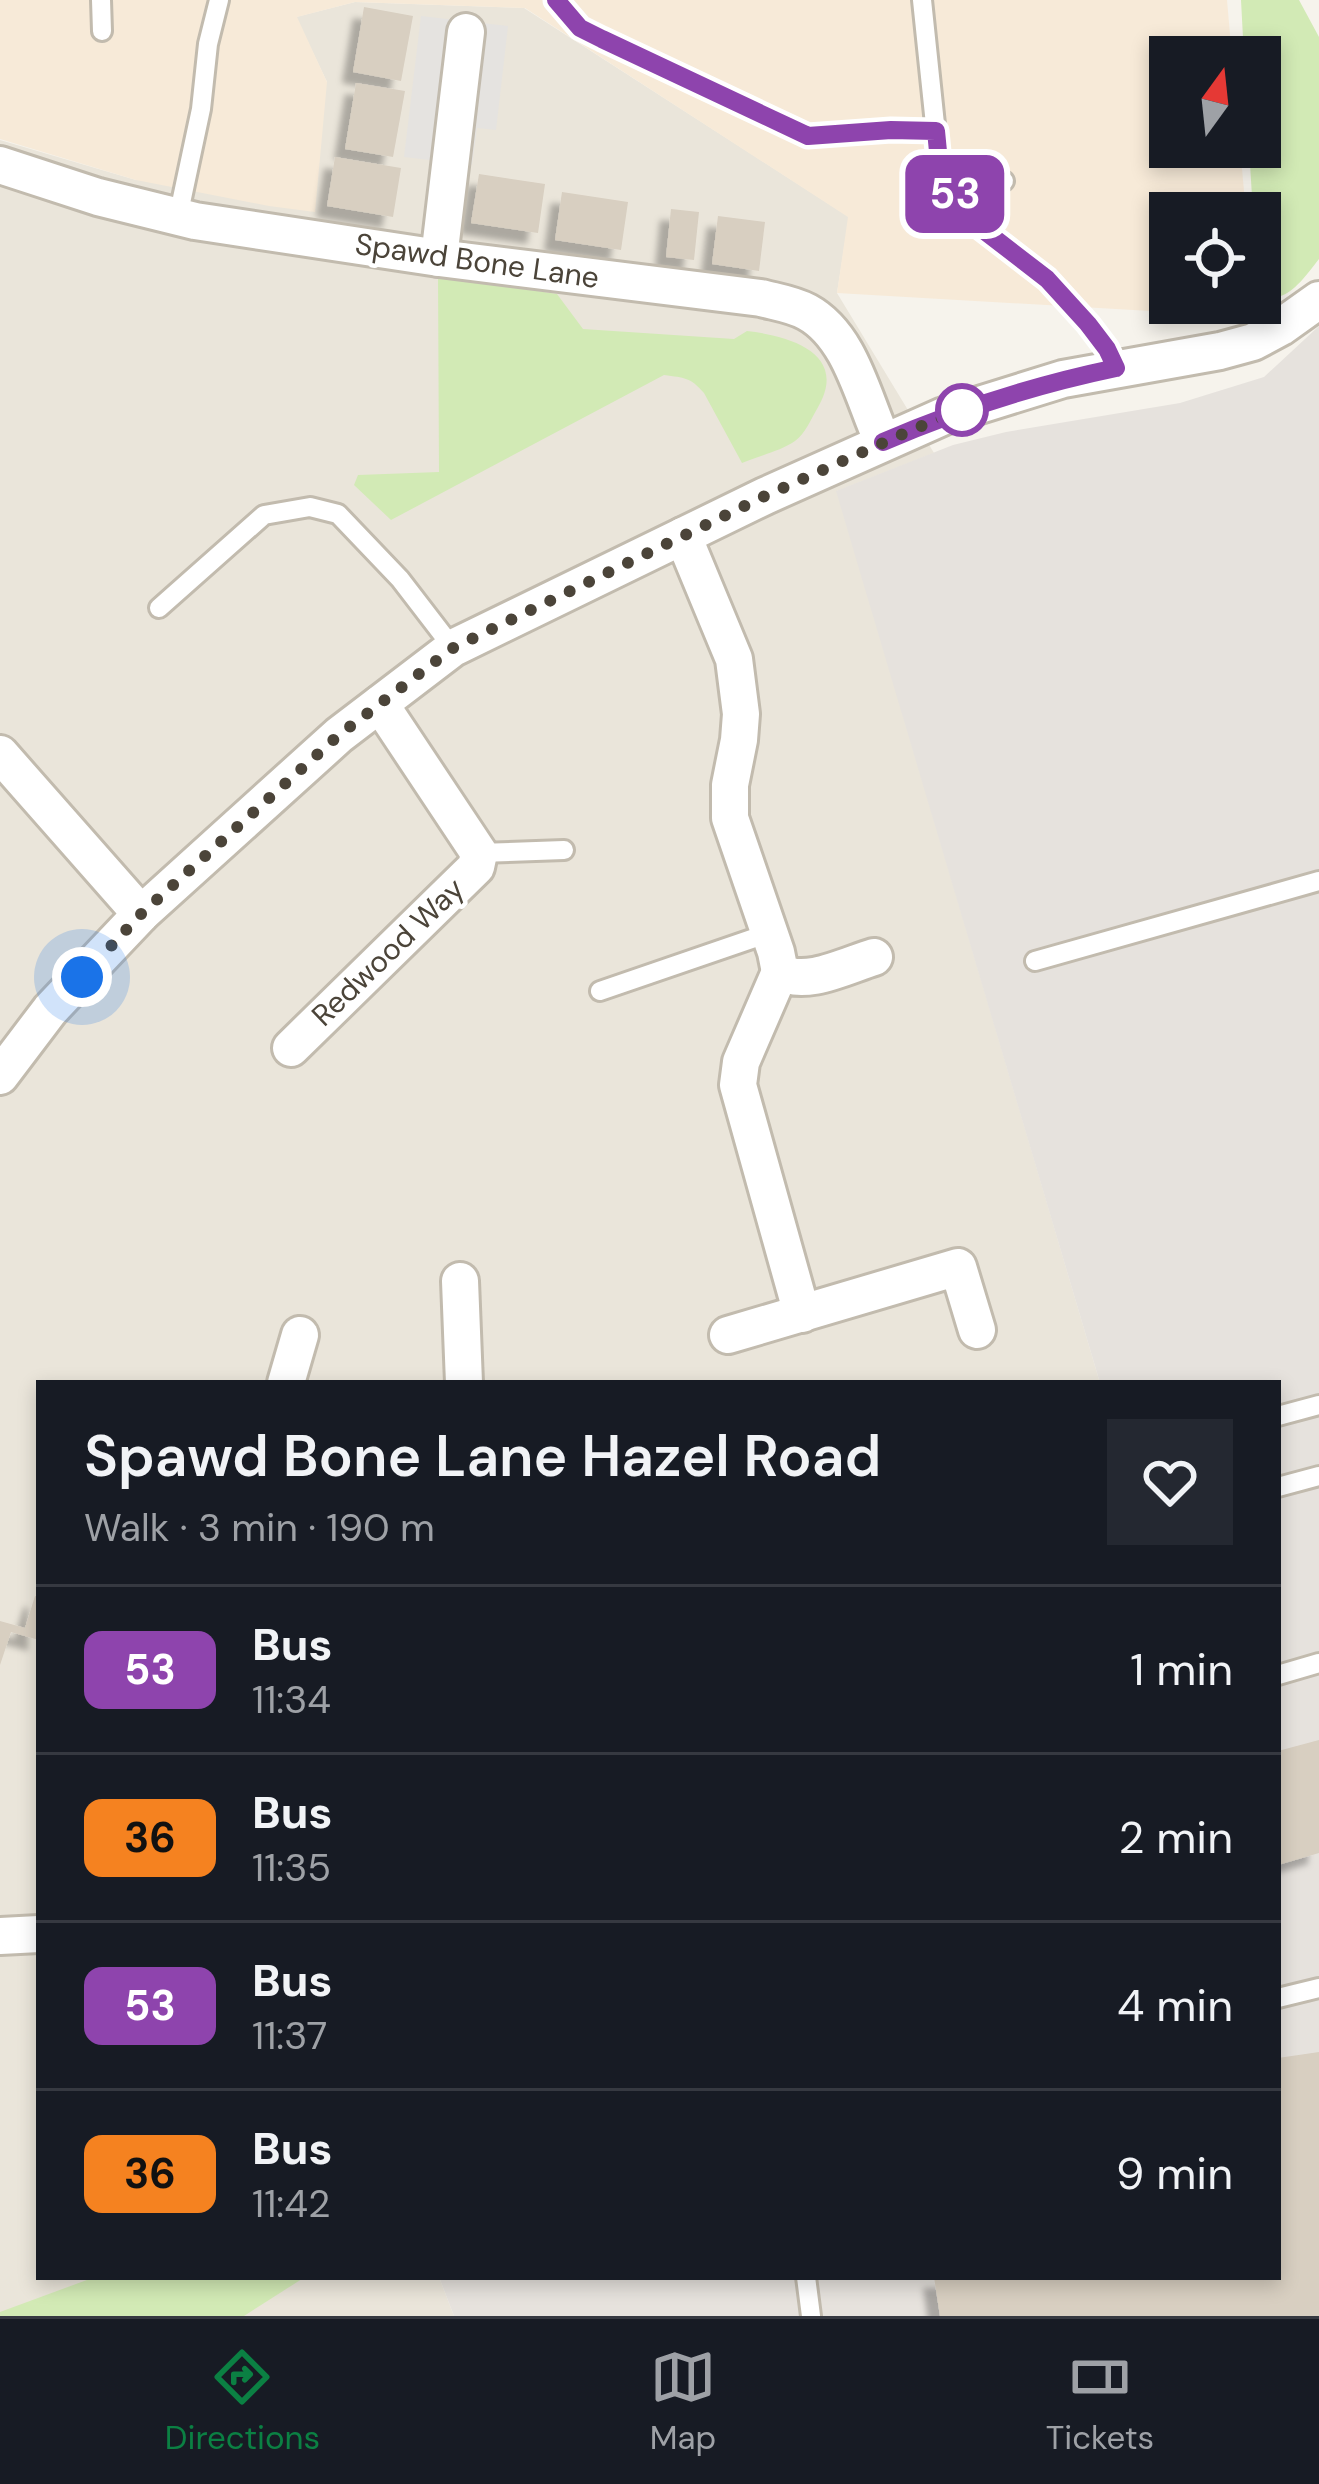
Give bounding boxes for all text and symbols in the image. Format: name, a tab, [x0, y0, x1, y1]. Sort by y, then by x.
north arrow	[1149, 36, 1281, 168]
map controls	[1149, 36, 1281, 324]
line badge: 53	[901, 155, 1009, 233]
text: 53	[929, 166, 981, 221]
button: locate	[1149, 192, 1281, 324]
street label: Spawd Bone Lane	[353, 224, 602, 297]
unlabelled marker	[937, 385, 987, 435]
street label: Redwood Way	[303, 869, 472, 1034]
your location	[52, 947, 112, 1007]
text: Spawd Bone Lane Hazel Road	[84, 1419, 881, 1494]
button: heart	[1107, 1419, 1233, 1545]
text: Walk · 3 min · 190 m	[84, 1502, 435, 1553]
text: Bus	[252, 1615, 332, 1674]
text: 1 min	[1130, 1640, 1233, 1699]
text: 53	[124, 1642, 176, 1697]
text: 11:34	[252, 1674, 331, 1725]
text: Bus	[252, 1783, 332, 1842]
text: 2 min	[1118, 1808, 1233, 1867]
text: 36	[124, 1810, 176, 1865]
text: 11:35	[252, 1842, 331, 1893]
text: Bus	[252, 1951, 332, 2010]
text: 4 min	[1117, 1976, 1233, 2035]
text: 53	[124, 1978, 176, 2033]
text: 11:37	[252, 2010, 327, 2061]
text: Bus	[252, 2119, 332, 2178]
text: 9 min	[1116, 2144, 1233, 2203]
text: 36	[124, 2146, 176, 2201]
text: 11:42	[252, 2178, 330, 2229]
tab: Directions	[165, 2344, 320, 2459]
tab: Map	[650, 2344, 716, 2459]
tab: Tickets	[1046, 2344, 1154, 2459]

